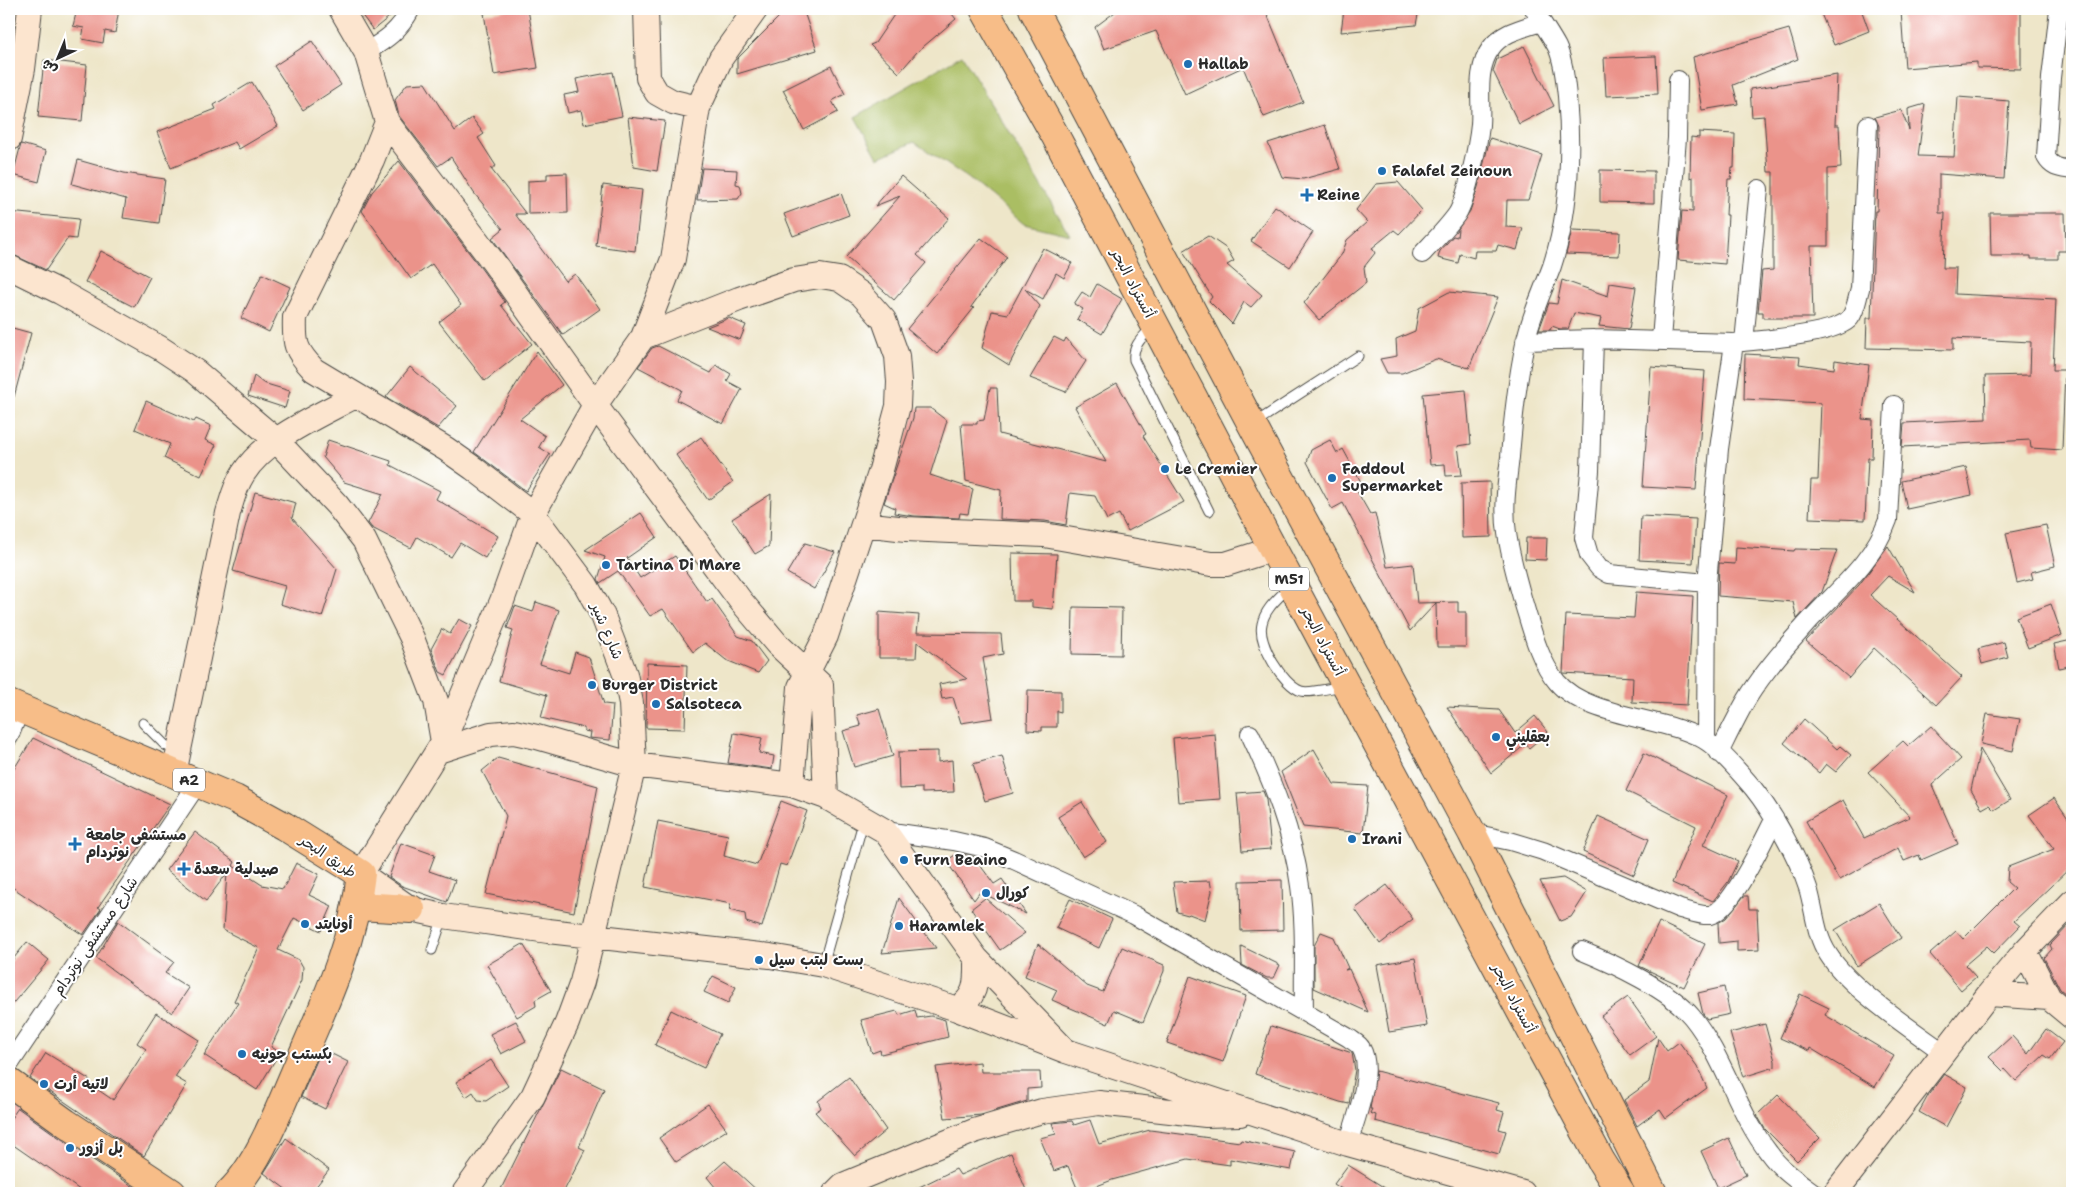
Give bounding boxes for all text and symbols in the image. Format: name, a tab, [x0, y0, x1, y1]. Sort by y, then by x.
north arrow	[32, 32, 82, 82]
place label: Hallab	[1198, 54, 1249, 74]
text: ش	[37, 56, 61, 79]
marker: Hallab	[1182, 58, 1194, 70]
place label: Falafel Zeinoun	[1392, 161, 1512, 181]
marker: Falafel Zeinoun	[1376, 165, 1388, 177]
place label: Reine	[1317, 185, 1360, 205]
marker: Reine	[1301, 189, 1313, 201]
street label: أتستراد البحر	[1106, 244, 1160, 322]
place label: Le Cremier	[1175, 459, 1258, 479]
place label: Faddoul Supermarket	[1342, 459, 1443, 496]
marker: Le Cremier	[1159, 463, 1171, 475]
marker: Faddoul Supermarket	[1326, 472, 1338, 484]
place label: Tartina Di Mare	[616, 555, 741, 575]
marker: Tartina Di Mare	[600, 559, 612, 571]
road number: M51	[1269, 568, 1309, 590]
street label: شارع شير	[585, 598, 628, 663]
street label: أتستراد البحر	[1296, 602, 1350, 680]
place label: Burger District	[602, 675, 718, 695]
marker: Burger District	[586, 679, 598, 691]
place label: Salsoteca	[666, 694, 742, 714]
marker: Salsoteca	[650, 698, 662, 710]
place label: بعقليني	[1506, 727, 1550, 751]
marker: بعقليني	[1490, 731, 1502, 743]
road number: A2	[173, 768, 205, 792]
place label: مستشفى جامعة نوتردام	[86, 825, 186, 863]
street label: طريق البحر	[295, 829, 360, 882]
place label: Irani	[1362, 829, 1402, 849]
marker: Irani	[1346, 833, 1358, 845]
marker: مستشفى جامعة نوتردام	[68, 837, 82, 851]
place label: Furn Beaino	[914, 850, 1008, 870]
marker: Furn Beaino	[898, 854, 910, 866]
place label: صيدلية سعدة	[194, 859, 279, 879]
marker: صيدلية سعدة	[178, 863, 190, 875]
street label: شارع مستشفى نوتردام	[48, 873, 144, 1001]
place label: كورال	[996, 883, 1029, 903]
marker: كورال	[980, 887, 992, 899]
place label: أونايتد	[315, 914, 354, 934]
place label: Haramlek	[909, 916, 985, 936]
marker: أونايتد	[299, 918, 311, 930]
marker: Haramlek	[893, 920, 905, 932]
place label: بست لبتب سيل	[769, 950, 864, 970]
marker: بست لبتب سيل	[753, 954, 765, 966]
street label: أتستراد البحر	[1487, 959, 1541, 1037]
place label: بكستب جونيه	[252, 1044, 332, 1064]
marker: بكستب جونيه	[236, 1048, 248, 1060]
place label: لاتيه أرت	[54, 1074, 109, 1094]
marker: لاتيه أرت	[38, 1078, 50, 1090]
place label: بل أزور	[78, 1138, 123, 1158]
marker: بل أزور	[64, 1142, 76, 1154]

